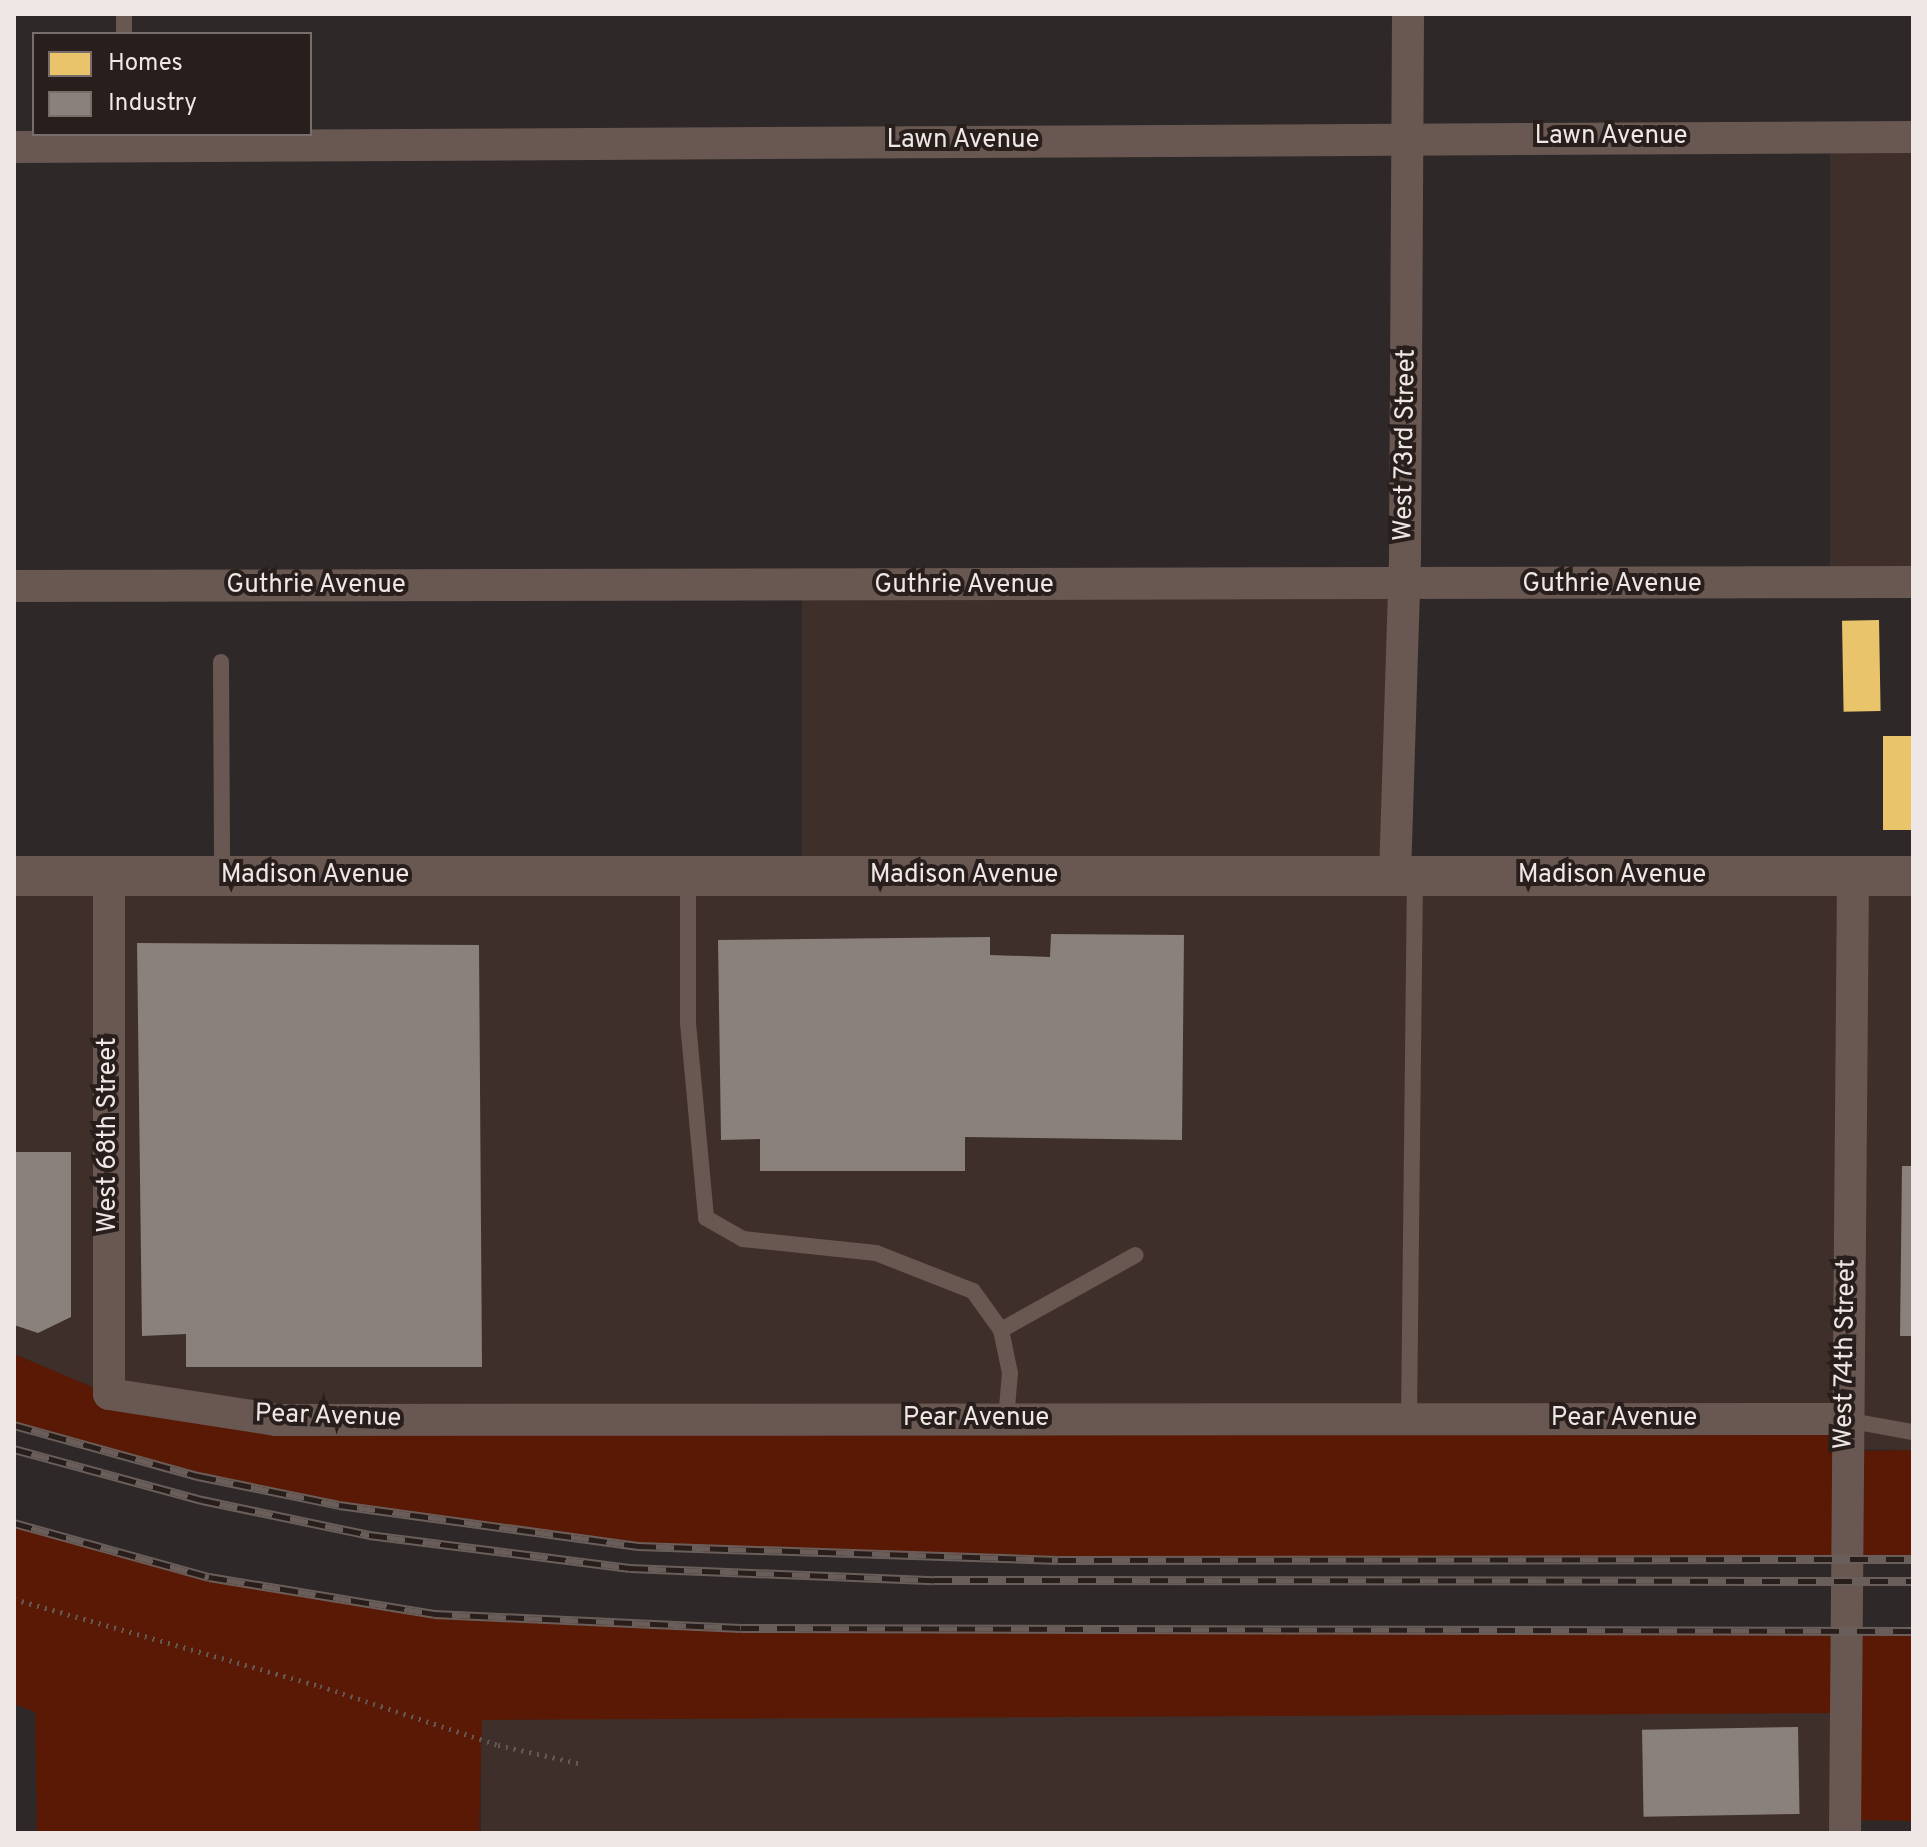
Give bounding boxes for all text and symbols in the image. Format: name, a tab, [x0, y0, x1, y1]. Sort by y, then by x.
legend	[32, 32, 312, 136]
text: Homes	[108, 49, 183, 79]
text: Industry	[108, 89, 197, 119]
street label: Lawn Avenue	[1534, 121, 1688, 153]
street label: Lawn Avenue	[886, 125, 1040, 157]
street label: West 73rd Street	[1389, 348, 1423, 542]
street label: Guthrie Avenue	[1522, 569, 1702, 601]
street label: Guthrie Avenue	[226, 570, 406, 602]
street label: Guthrie Avenue	[874, 570, 1054, 602]
street label: Madison Avenue	[220, 860, 410, 892]
street label: Madison Avenue	[869, 860, 1059, 892]
street label: Madison Avenue	[1517, 860, 1707, 892]
street label: West 68th Street	[93, 1037, 125, 1233]
street label: West 74th Street	[1829, 1258, 1863, 1450]
street label: Pear Avenue	[254, 1399, 402, 1435]
street label: Pear Avenue	[902, 1403, 1050, 1435]
street label: Pear Avenue	[1550, 1403, 1698, 1435]

